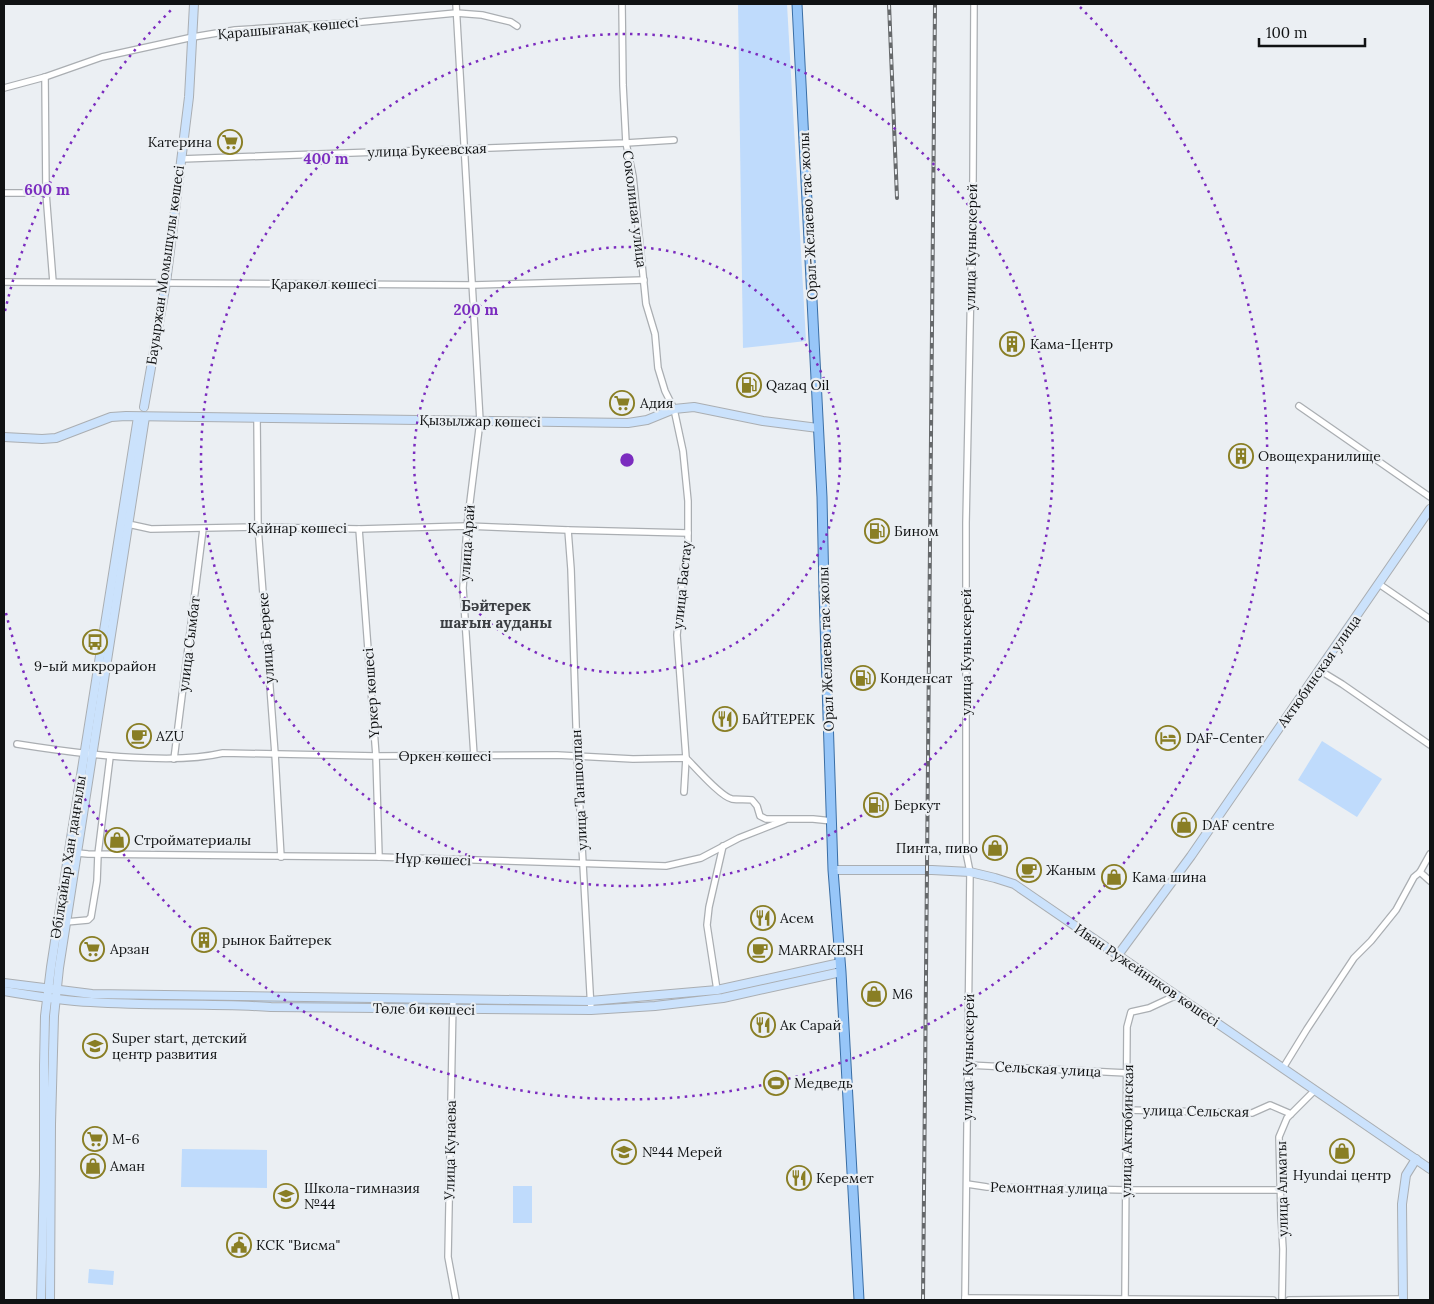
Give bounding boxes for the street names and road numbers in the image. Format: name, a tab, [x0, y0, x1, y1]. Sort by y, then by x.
street label: Қарашығанақ көшесі	[217, 13, 359, 43]
street label: Орал-Желаево тас жолы	[795, 132, 821, 300]
street label: улица Букеевская	[367, 139, 487, 161]
street label: Соколиная улица	[619, 149, 651, 269]
street label: Бауыржан Момышұлы көшесі	[142, 164, 188, 366]
street label: улица Куныскерей	[961, 183, 981, 311]
street label: Қаракөл көшесі	[271, 275, 377, 293]
street label: Қызылжар көшесі	[419, 411, 541, 431]
street label: улица Арай	[455, 504, 479, 582]
street label: Қайнар көшесі	[247, 519, 347, 537]
street label: улица Бастау	[668, 539, 696, 630]
street label: Орал Желаево тас жолы	[814, 566, 838, 732]
street label: улица Куныскерей	[957, 588, 975, 715]
street label: улица Береке	[254, 591, 278, 684]
street label: улица Сымбат	[174, 595, 204, 693]
street label: Актюбинская улица	[1273, 611, 1365, 732]
street label: Үркер көшесі	[359, 647, 383, 740]
street label: улица Таншолпан	[567, 729, 591, 851]
street label: Өркен көшесі	[398, 747, 492, 765]
street label: Әбілқайыр Хан даңғылы	[46, 774, 90, 940]
street label: Нұр көшесі	[395, 849, 471, 869]
street label: Иван Ружейников көшесі	[1071, 920, 1223, 1030]
street label: улица Куныскерей	[958, 993, 978, 1121]
street label: Төле би көшесі	[373, 999, 475, 1019]
street label: Сельская улица	[994, 1057, 1102, 1081]
street label: улица Актюбинская	[1117, 1064, 1137, 1198]
street label: Улица Кунаева	[440, 1100, 460, 1201]
street label: улица Сельская	[1143, 1101, 1249, 1121]
street label: улица Алматы	[1272, 1141, 1292, 1237]
street label: Ремонтная улица	[990, 1178, 1108, 1198]

